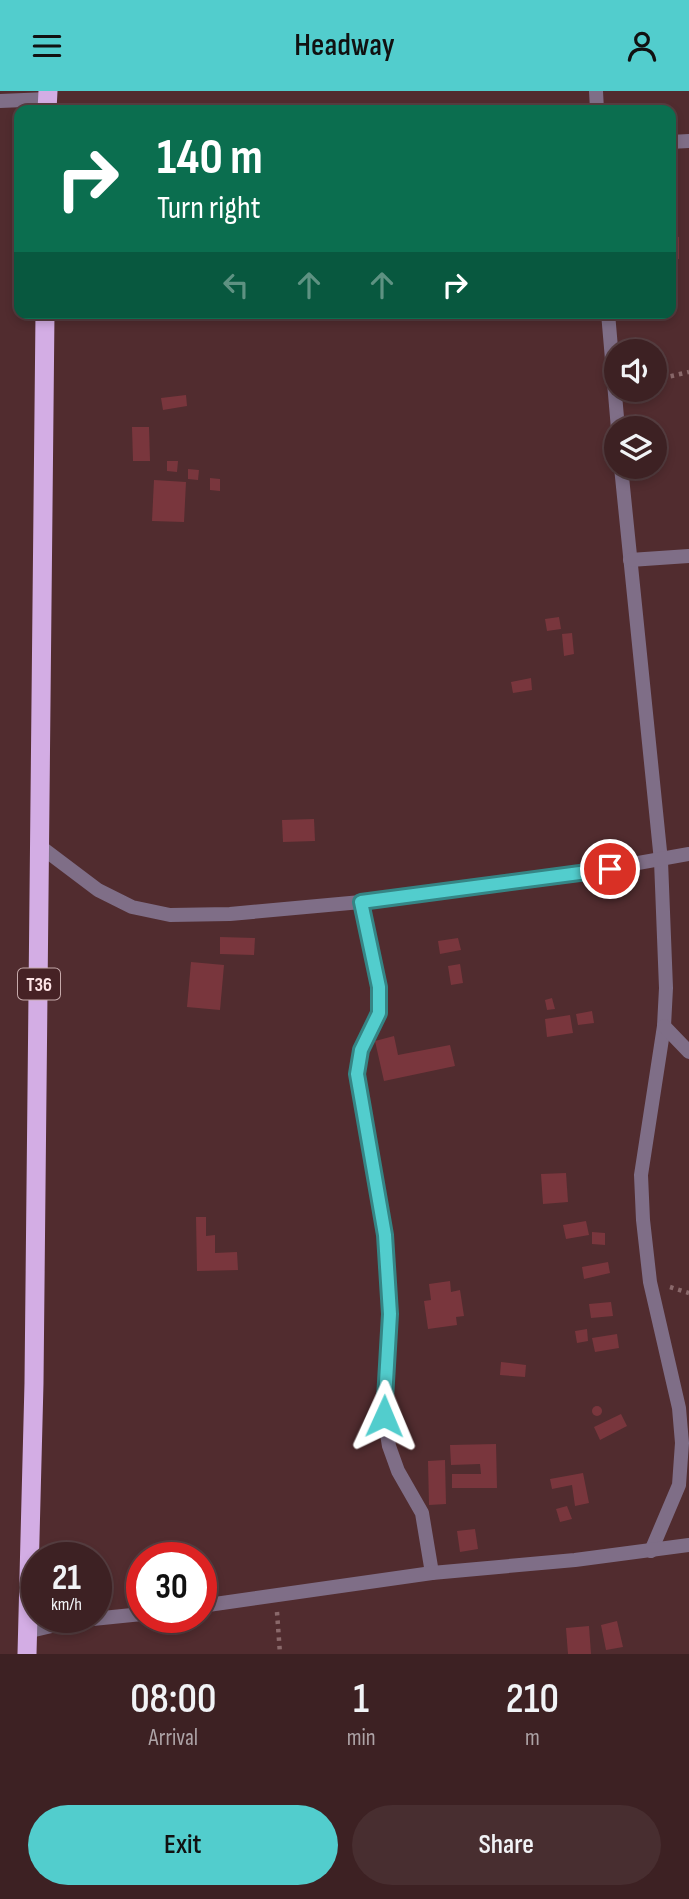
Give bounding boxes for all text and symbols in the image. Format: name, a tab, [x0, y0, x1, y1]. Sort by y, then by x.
text: Headway	[294, 26, 395, 65]
icon: menu	[28, 27, 66, 65]
icon: person	[623, 27, 661, 65]
text: 140 m	[157, 129, 263, 188]
icon: right	[42, 133, 133, 224]
text: Turn right	[157, 189, 261, 228]
icon: left	[217, 266, 255, 304]
icon: ahead	[290, 266, 328, 304]
icon: ahead	[363, 266, 401, 304]
icon: right	[436, 266, 474, 304]
map controls	[604, 339, 667, 479]
button: sound	[604, 339, 667, 402]
button: layers	[604, 416, 667, 479]
pin	[580, 839, 640, 899]
icon: arrive	[591, 850, 629, 888]
road number: T36	[18, 969, 60, 999]
position arrow	[347, 1379, 421, 1453]
speed limit sign: 30	[126, 1542, 217, 1633]
text: 21	[52, 1557, 81, 1600]
text: km/h	[51, 1594, 82, 1615]
text: 08:00	[130, 1674, 217, 1725]
text: 1	[353, 1674, 369, 1725]
text: 210	[506, 1674, 559, 1725]
text: Arrival	[149, 1724, 198, 1752]
text: min	[347, 1724, 376, 1752]
text: m	[525, 1724, 540, 1752]
button: Exit	[28, 1805, 338, 1885]
button: Share	[352, 1805, 661, 1885]

